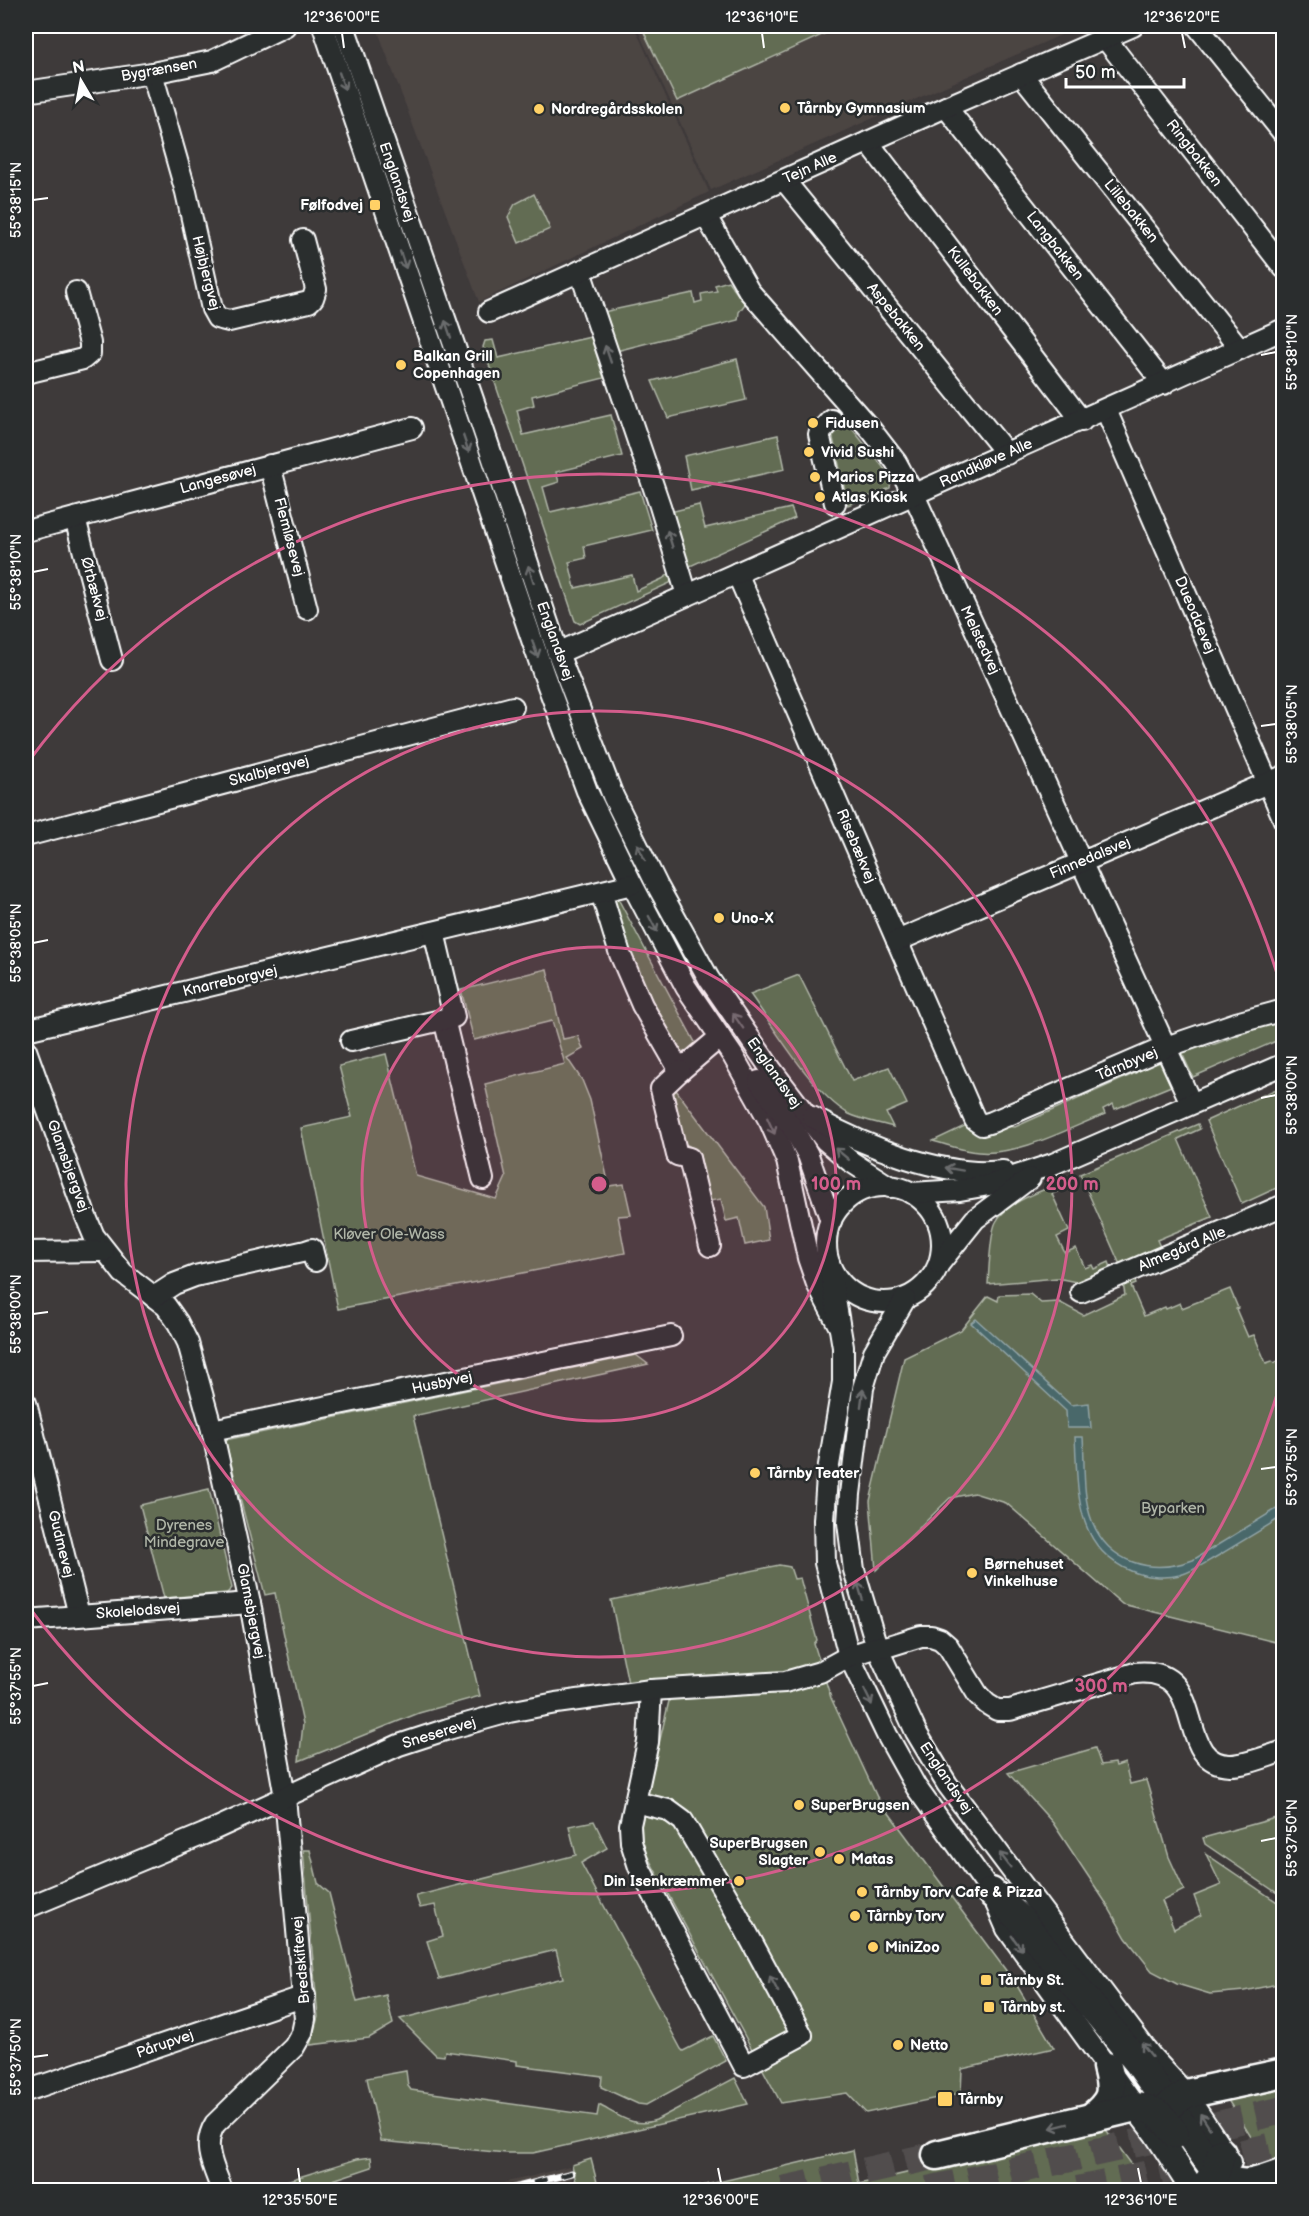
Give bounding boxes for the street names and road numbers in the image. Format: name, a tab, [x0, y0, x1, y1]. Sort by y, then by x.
street label: Bygrænsen	[120, 54, 198, 86]
street label: Ringbakken	[1162, 116, 1226, 190]
street label: Englandsvej	[375, 140, 419, 224]
street label: Tejn Alle	[780, 148, 840, 188]
street label: Lillebakken	[1100, 175, 1162, 247]
street label: Langbakken	[1022, 208, 1088, 284]
street label: Højbjergvej	[188, 234, 224, 312]
street label: Kullebakken	[943, 243, 1007, 319]
street label: Aspebakken	[863, 279, 929, 355]
street label: Randkløve Alle	[937, 434, 1036, 492]
street label: Langesøvej	[178, 460, 258, 498]
street label: Flemløsevej	[269, 495, 309, 579]
street label: Ørbækvej	[76, 555, 112, 623]
street label: Dueoddevej	[1170, 573, 1220, 657]
street label: Englandsvej	[532, 599, 578, 683]
street label: Melstedvej	[956, 603, 1004, 677]
street label: Skalbjergvej	[227, 751, 311, 791]
street label: Risebækvej	[832, 806, 880, 886]
street label: Finnedalsvej	[1047, 833, 1133, 883]
street label: Knarreborgvej	[181, 961, 279, 1001]
street label: Englandsvej	[742, 1034, 806, 1112]
street label: Tårnbyvej	[1094, 1043, 1160, 1085]
street label: Glamsbjergvej	[43, 1117, 93, 1215]
street label: Almegård Alle	[1135, 1222, 1229, 1276]
street label: Husbyvej	[410, 1367, 474, 1399]
street label: Gudmevej	[43, 1508, 79, 1580]
street label: Glamsbjergvej	[232, 1562, 270, 1660]
street label: Skolelodsvej	[95, 1599, 181, 1623]
street label: Sneserevej	[400, 1713, 478, 1753]
street label: Englandsvej	[915, 1738, 977, 1818]
street label: Bredskiftevej	[288, 1915, 314, 2005]
street label: Pårupvej	[134, 2025, 196, 2063]

